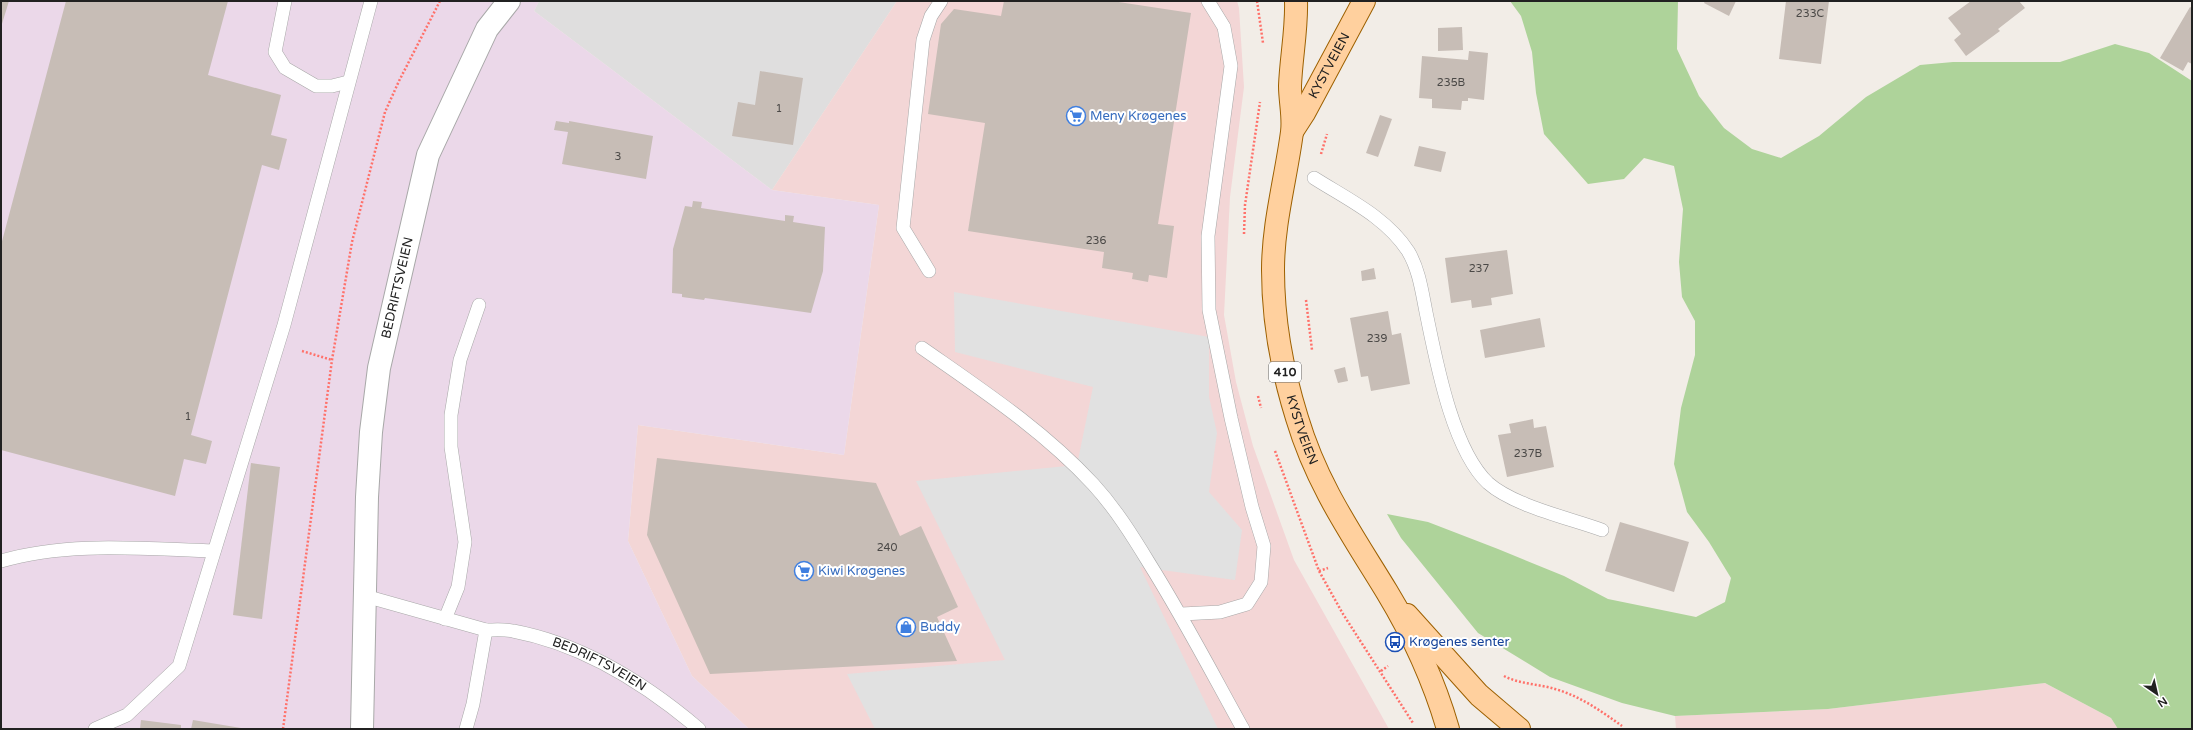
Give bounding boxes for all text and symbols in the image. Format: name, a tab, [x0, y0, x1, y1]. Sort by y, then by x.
house number: 233C	[1796, 7, 1825, 20]
street label: KYSTVEIEN	[1305, 30, 1354, 101]
house number: 235B	[1437, 76, 1466, 89]
house number: 1	[776, 102, 782, 115]
supermarket icon: Meny Krøgenes	[1065, 105, 1087, 127]
place label: Meny Krøgenes	[1090, 108, 1186, 124]
house number: 3	[615, 150, 622, 163]
house number: 236	[1086, 234, 1106, 247]
street label: BEDRIFTSVEIEN	[378, 235, 417, 340]
house number: 237	[1469, 262, 1489, 275]
house number: 239	[1367, 332, 1387, 345]
road number: 410	[1269, 362, 1301, 382]
street label: KYSTVEIEN	[1283, 393, 1321, 467]
house number: 1	[185, 410, 191, 423]
house number: 237B	[1514, 447, 1543, 460]
house number: 240	[877, 541, 897, 554]
supermarket icon: Kiwi Krøgenes	[793, 560, 815, 582]
place label: Kiwi Krøgenes	[818, 563, 905, 579]
shop icon: Buddy	[895, 616, 917, 638]
place label: Buddy	[920, 619, 960, 635]
bus stop icon: Krøgenes senter	[1384, 631, 1406, 653]
street label: BEDRIFTSVEIEN	[550, 634, 649, 695]
place label: Krøgenes senter	[1409, 634, 1509, 650]
north arrow	[2137, 674, 2177, 714]
text: N	[2155, 694, 2170, 710]

